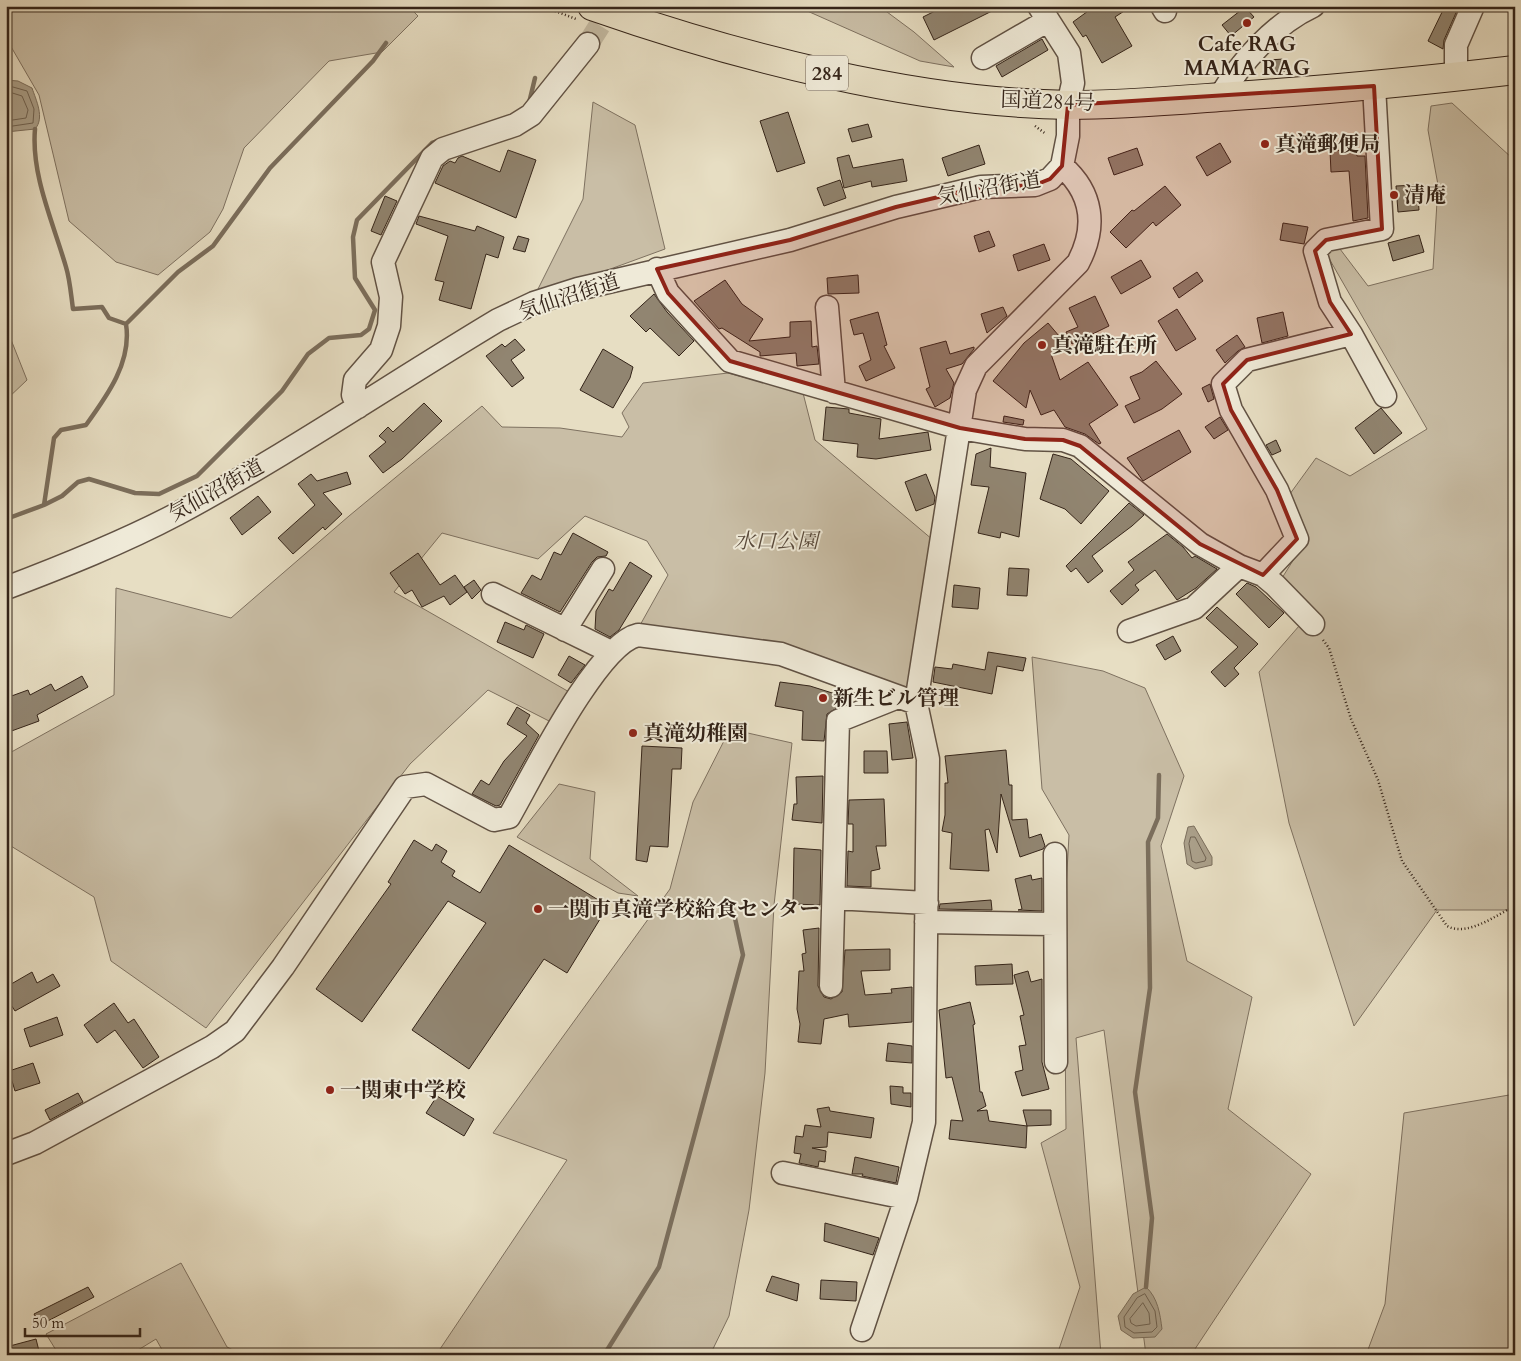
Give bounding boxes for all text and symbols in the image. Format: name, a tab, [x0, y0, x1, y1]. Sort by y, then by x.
marker: Cafe RAG MAMA RAG	[1241, 17, 1253, 29]
place label: Cafe RAG MAMA RAG	[1184, 30, 1310, 83]
road number: 284	[806, 56, 848, 90]
street label: 国道284号	[1000, 85, 1096, 118]
place label: 真滝郵便局	[1275, 130, 1380, 159]
marker: 真滝郵便局	[1259, 138, 1271, 150]
street label: 気仙沼街道	[935, 165, 1043, 212]
place label: 清庵	[1404, 181, 1446, 210]
marker: 清庵	[1388, 189, 1400, 201]
street label: 気仙沼街道	[515, 266, 624, 326]
place label: 真滝駐在所	[1052, 331, 1157, 360]
marker: 真滝駐在所	[1036, 339, 1048, 351]
street label: 気仙沼街道	[163, 452, 269, 529]
park label: 水口公園	[734, 527, 821, 556]
place label: 新生ビル管理	[833, 684, 959, 713]
marker: 新生ビル管理	[817, 692, 829, 704]
place label: 真滝幼稚園	[643, 719, 748, 748]
marker: 真滝幼稚園	[627, 727, 639, 739]
place label: 一関市真滝学校給食センター	[548, 895, 820, 924]
marker: 一関市真滝学校給食センター	[532, 903, 544, 915]
place label: 一関東中学校	[340, 1076, 466, 1105]
marker: 一関東中学校	[324, 1084, 336, 1096]
scale bar	[25, 1306, 140, 1338]
text: 50 m	[32, 1313, 64, 1333]

